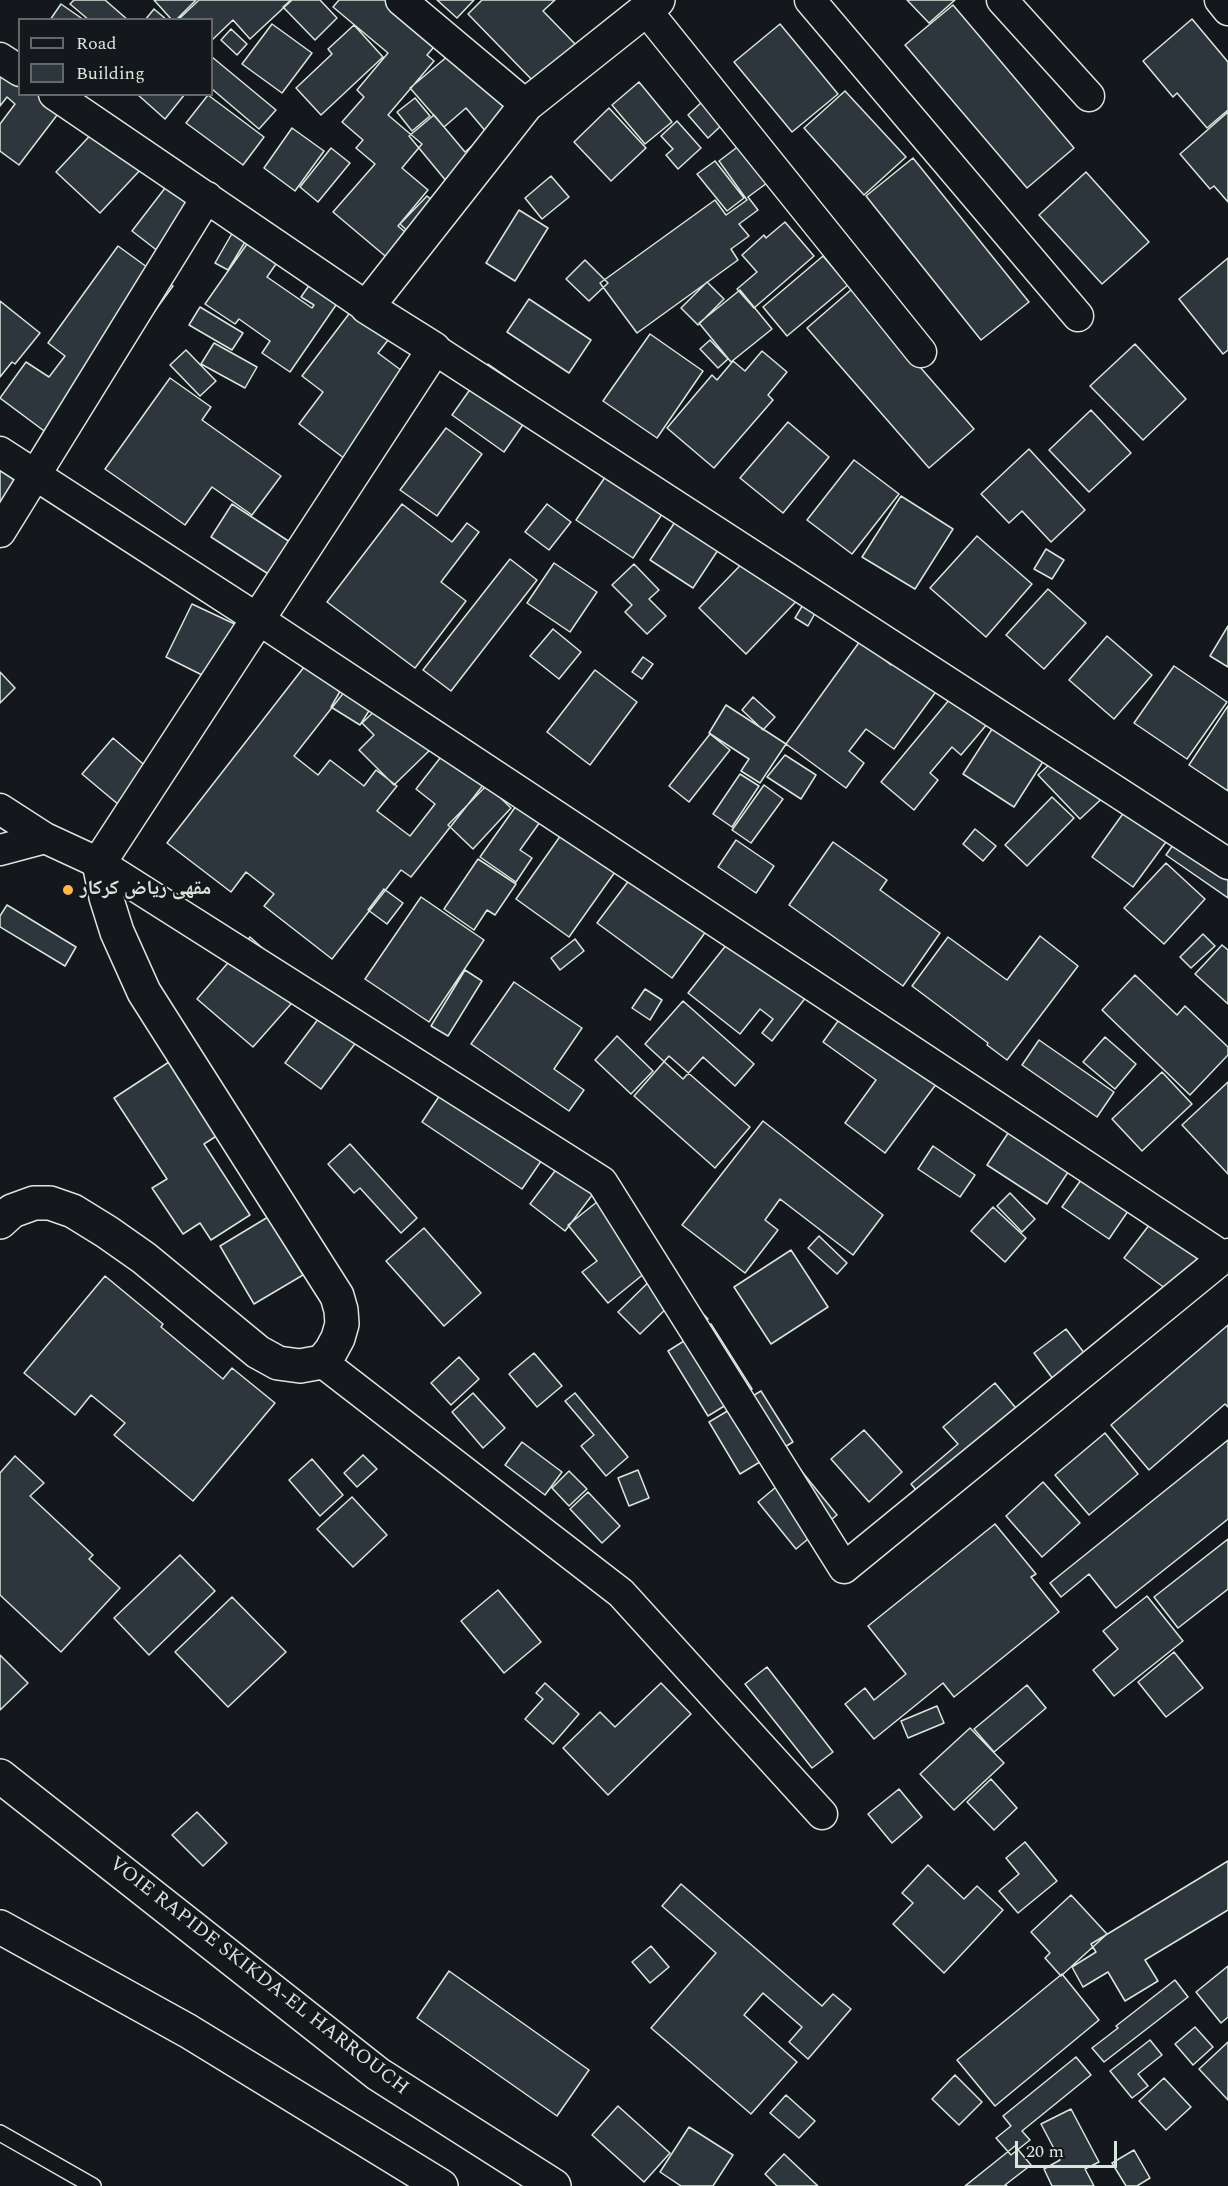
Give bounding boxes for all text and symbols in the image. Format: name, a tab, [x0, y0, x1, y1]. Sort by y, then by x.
legend	[18, 18, 213, 96]
text: Road	[76, 30, 117, 57]
text: Building	[76, 60, 145, 87]
place label: مقهى رياض كركار	[80, 878, 211, 902]
marker: مقهى رياض كركار	[61, 883, 75, 897]
street label: VOIE RAPIDE SKIKDA-EL HARROUCH	[103, 1853, 413, 2101]
scale bar	[1018, 2129, 1120, 2167]
text: 20 m	[1026, 2138, 1064, 2165]

